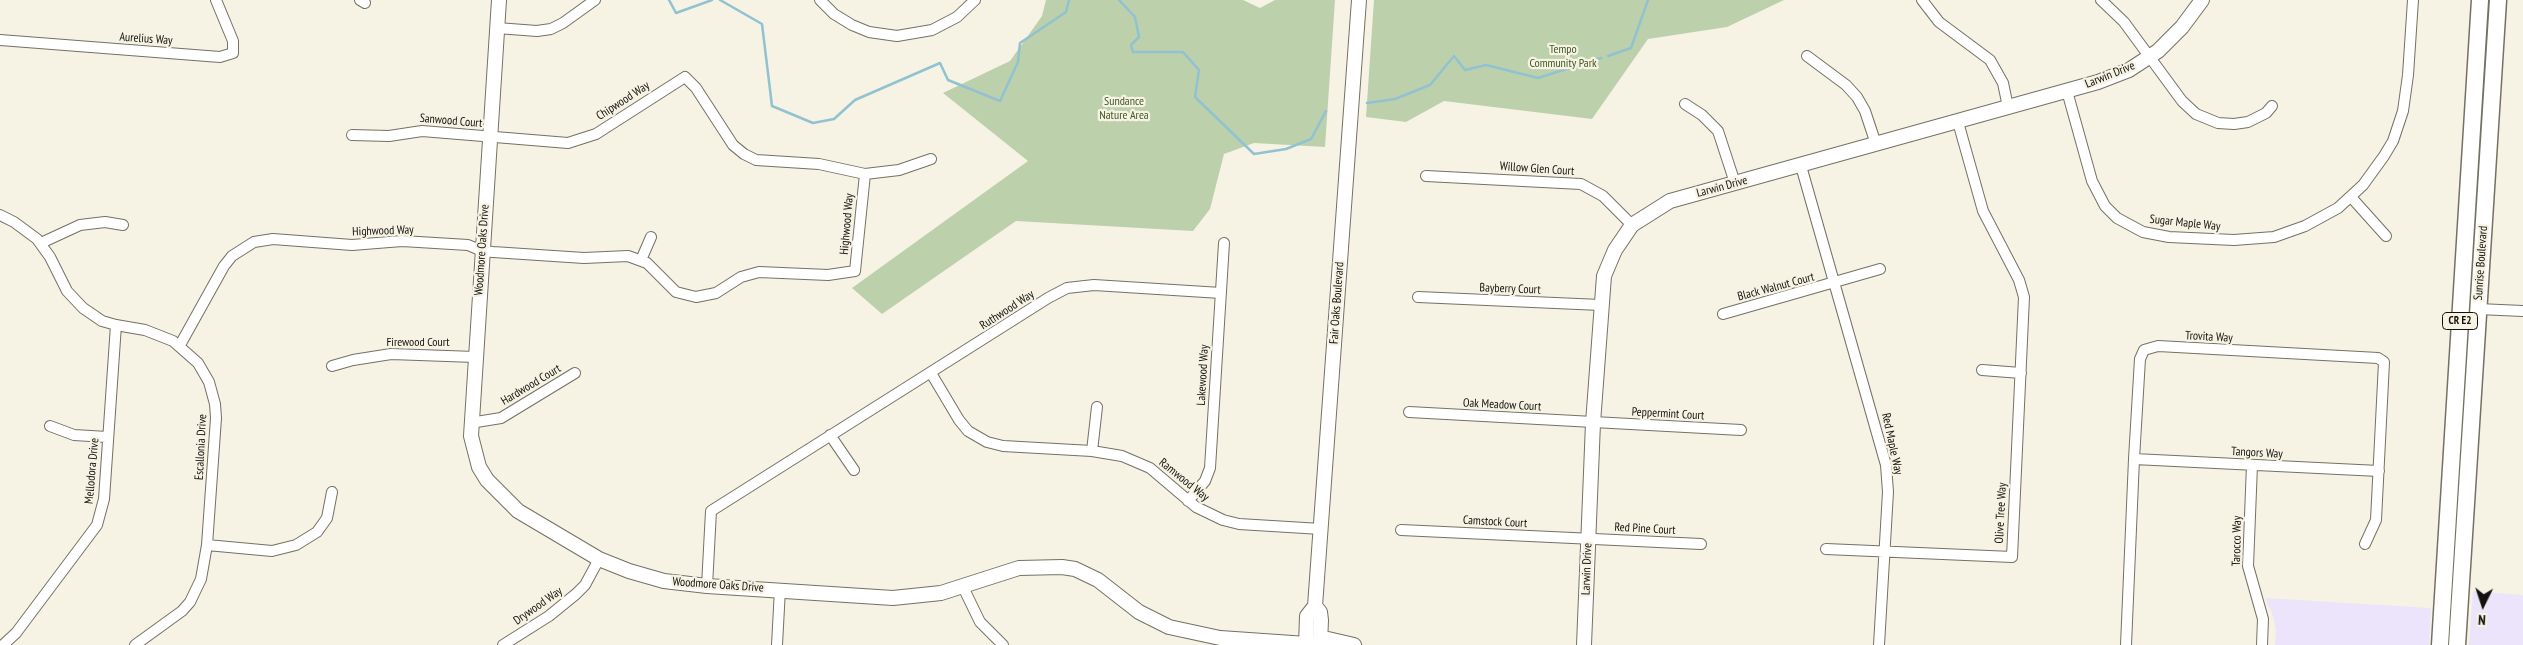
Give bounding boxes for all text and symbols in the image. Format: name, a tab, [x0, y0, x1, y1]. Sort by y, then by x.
street label: Aurelius Way	[119, 30, 173, 48]
park label: Tempo Community Park	[1529, 43, 1597, 71]
street label: Larwin Drive	[2083, 59, 2137, 91]
street label: Chipwood Way	[594, 78, 652, 124]
park label: Sundance Nature Area	[1099, 95, 1149, 123]
street label: Sanwood Court	[419, 111, 483, 131]
street label: Willow Glen Court	[1499, 159, 1575, 179]
street label: Larwin Drive	[1695, 173, 1749, 201]
street label: Highwood Way	[837, 193, 857, 255]
street label: Woodmore Oaks Drive	[472, 204, 492, 296]
street label: Sugar Maple Way	[2149, 212, 2221, 234]
street label: Highwood Way	[352, 223, 414, 239]
street label: Sunrise Boulevard	[2471, 225, 2491, 301]
street label: Fair Oaks Boulevard	[1327, 261, 1347, 345]
street label: Black Walnut Court	[1736, 270, 1816, 304]
street label: Bayberry Court	[1479, 281, 1541, 297]
street label: Ruthwood Way	[977, 287, 1037, 333]
road number: CR E2	[2442, 312, 2478, 330]
street label: Trovita Way	[2185, 329, 2233, 345]
street label: Firewood Court	[386, 336, 450, 350]
street label: Lakewood Way	[1194, 344, 1212, 406]
street label: Hardwood Court	[498, 362, 564, 408]
street label: Oak Meadow Court	[1463, 396, 1541, 414]
street label: Peppermint Court	[1631, 405, 1705, 423]
street label: Red Maple Way	[1878, 412, 1906, 476]
street label: Escallonia Drive	[192, 414, 210, 480]
street label: Mellodora Drive	[82, 437, 102, 505]
street label: Tangors Way	[2231, 444, 2283, 462]
street label: Ramwood Way	[1156, 455, 1212, 505]
street label: Olive Tree Way	[1992, 482, 2010, 544]
street label: Camstock Court	[1463, 513, 1527, 531]
street label: Tarocco Way	[2229, 516, 2245, 566]
street label: Red Pine Court	[1614, 520, 1676, 538]
street label: Larwin Drive	[1579, 543, 1595, 595]
street label: Woodmore Oaks Drive	[672, 575, 764, 595]
north arrow	[2458, 580, 2508, 630]
street label: Drywood Way	[511, 584, 565, 628]
text: N	[2478, 611, 2486, 629]

